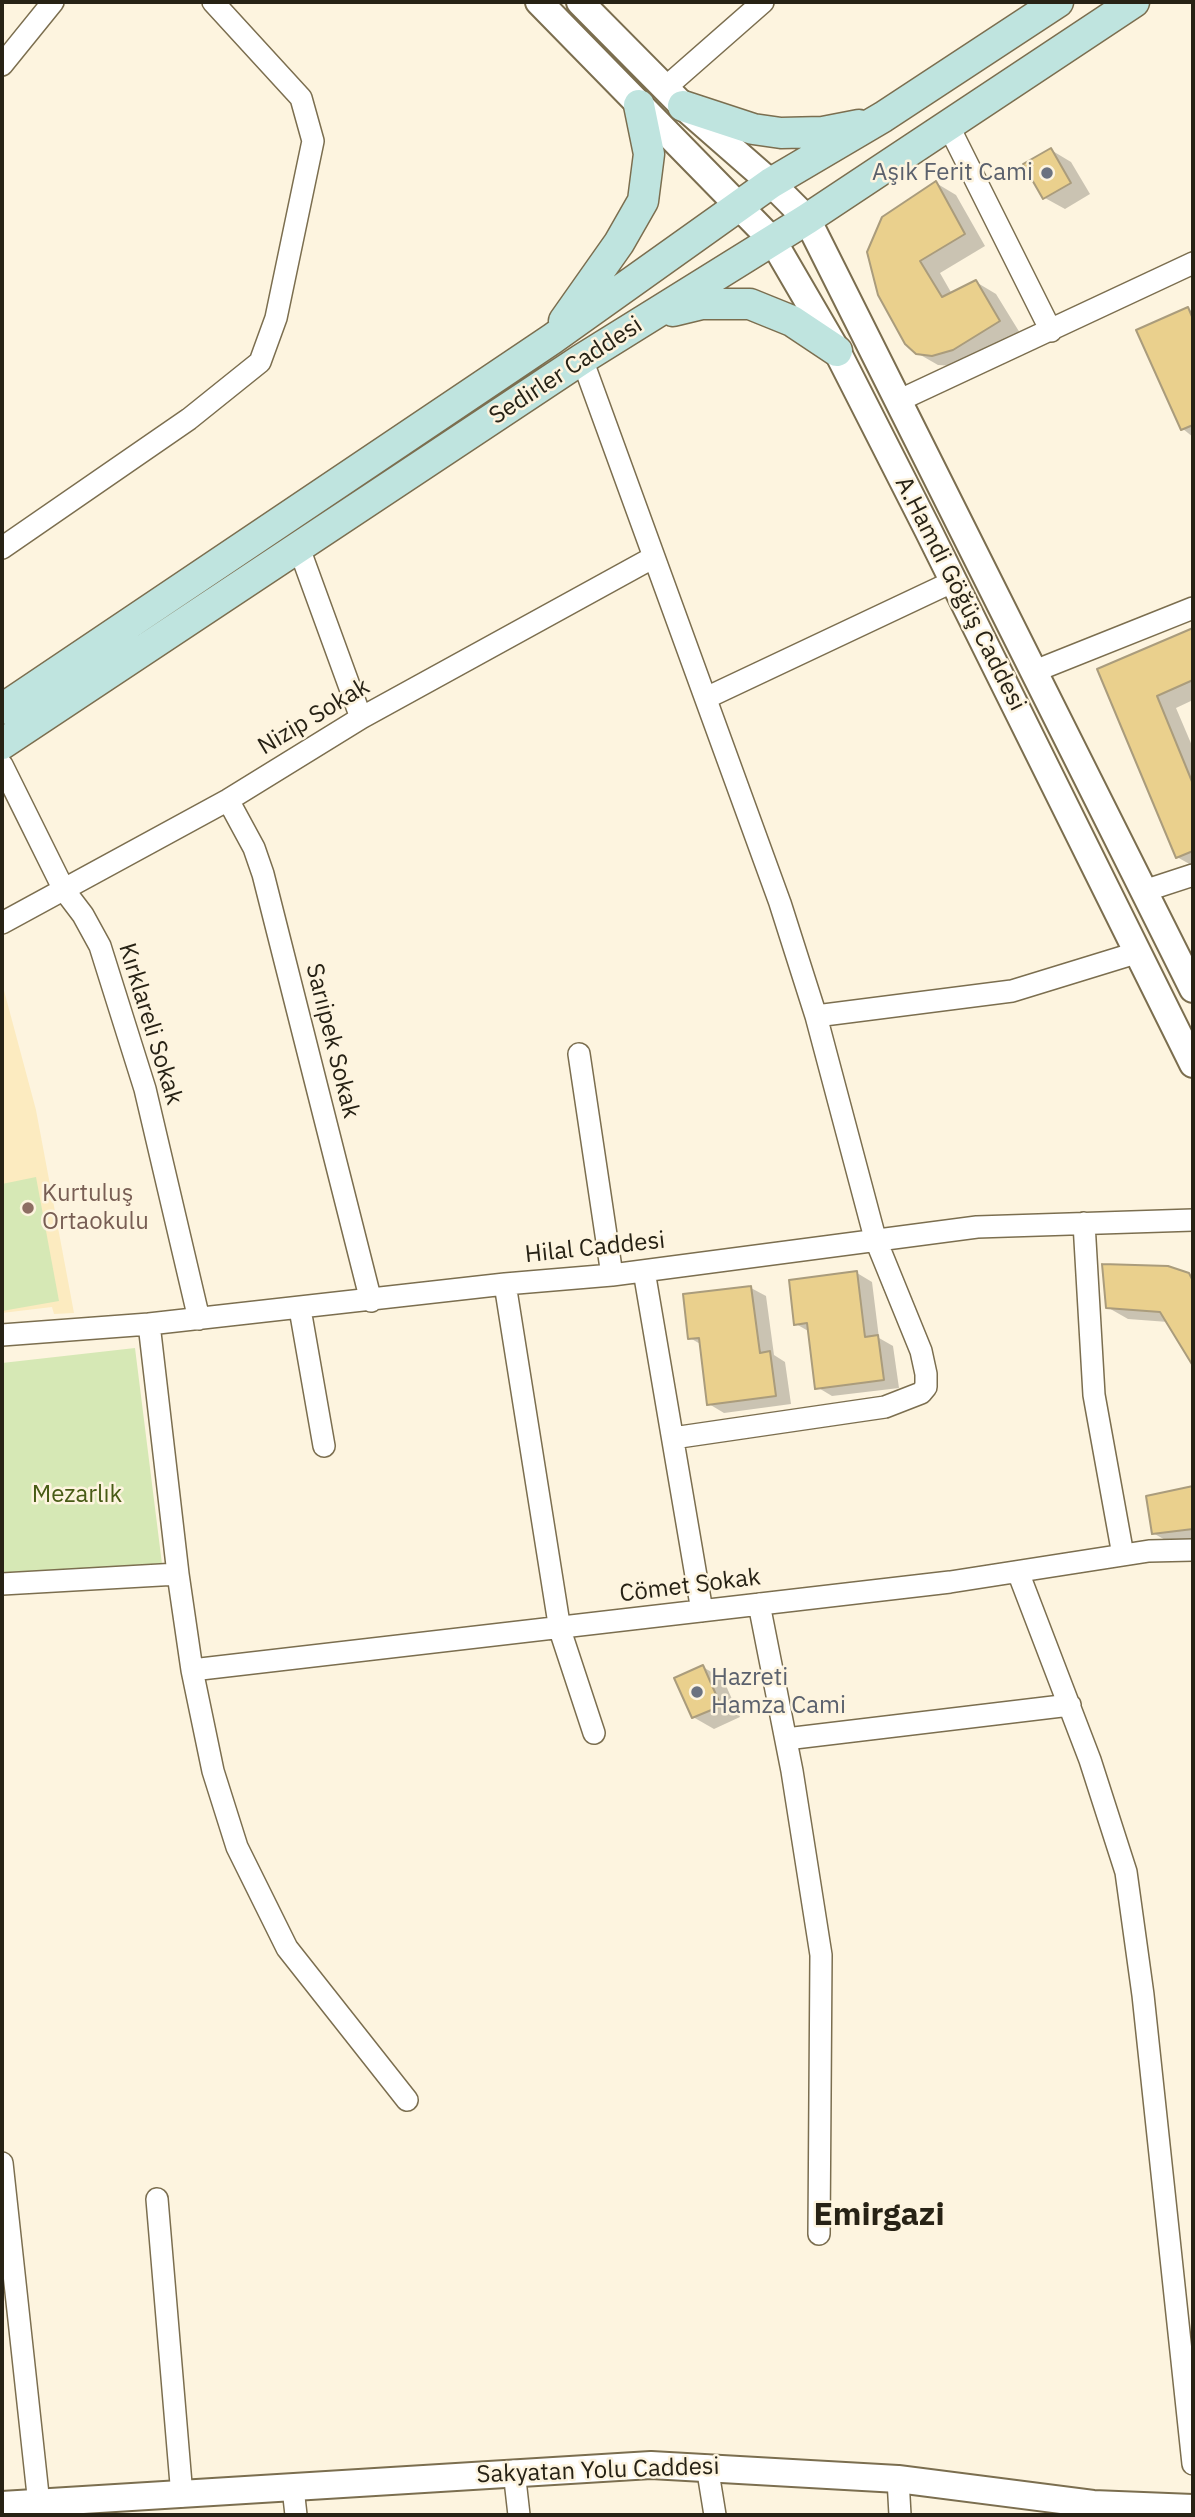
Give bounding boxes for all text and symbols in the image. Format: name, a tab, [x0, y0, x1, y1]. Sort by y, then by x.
place label: Aşık Ferit Cami	[872, 159, 1033, 187]
marker: Aşık Ferit Cami	[1039, 165, 1055, 181]
street label: Sedirler Caddesi	[484, 311, 648, 431]
street label: A.Hamdi Göğüş Caddesi	[888, 472, 1032, 716]
street label: Nizip Sokak	[253, 672, 375, 762]
street label: Kırklareli Sokak	[112, 940, 188, 1108]
street label: Sarıipek Sokak	[299, 961, 365, 1121]
place label: Kurtuluş Ortaokulu	[42, 1180, 149, 1236]
marker: Kurtuluş Ortaokulu	[20, 1200, 36, 1216]
street label: Hilal Caddesi	[523, 1226, 667, 1270]
park label: Mezarlık	[32, 1481, 122, 1509]
street label: Cömet Sokak	[618, 1563, 762, 1609]
place label: Hazreti Hamza Cami	[711, 1664, 846, 1720]
marker: Hazreti Hamza Cami	[689, 1684, 705, 1700]
district label: Emirgazi	[813, 2197, 945, 2235]
street label: Sakyatan Yolu Caddesi	[476, 2452, 720, 2490]

